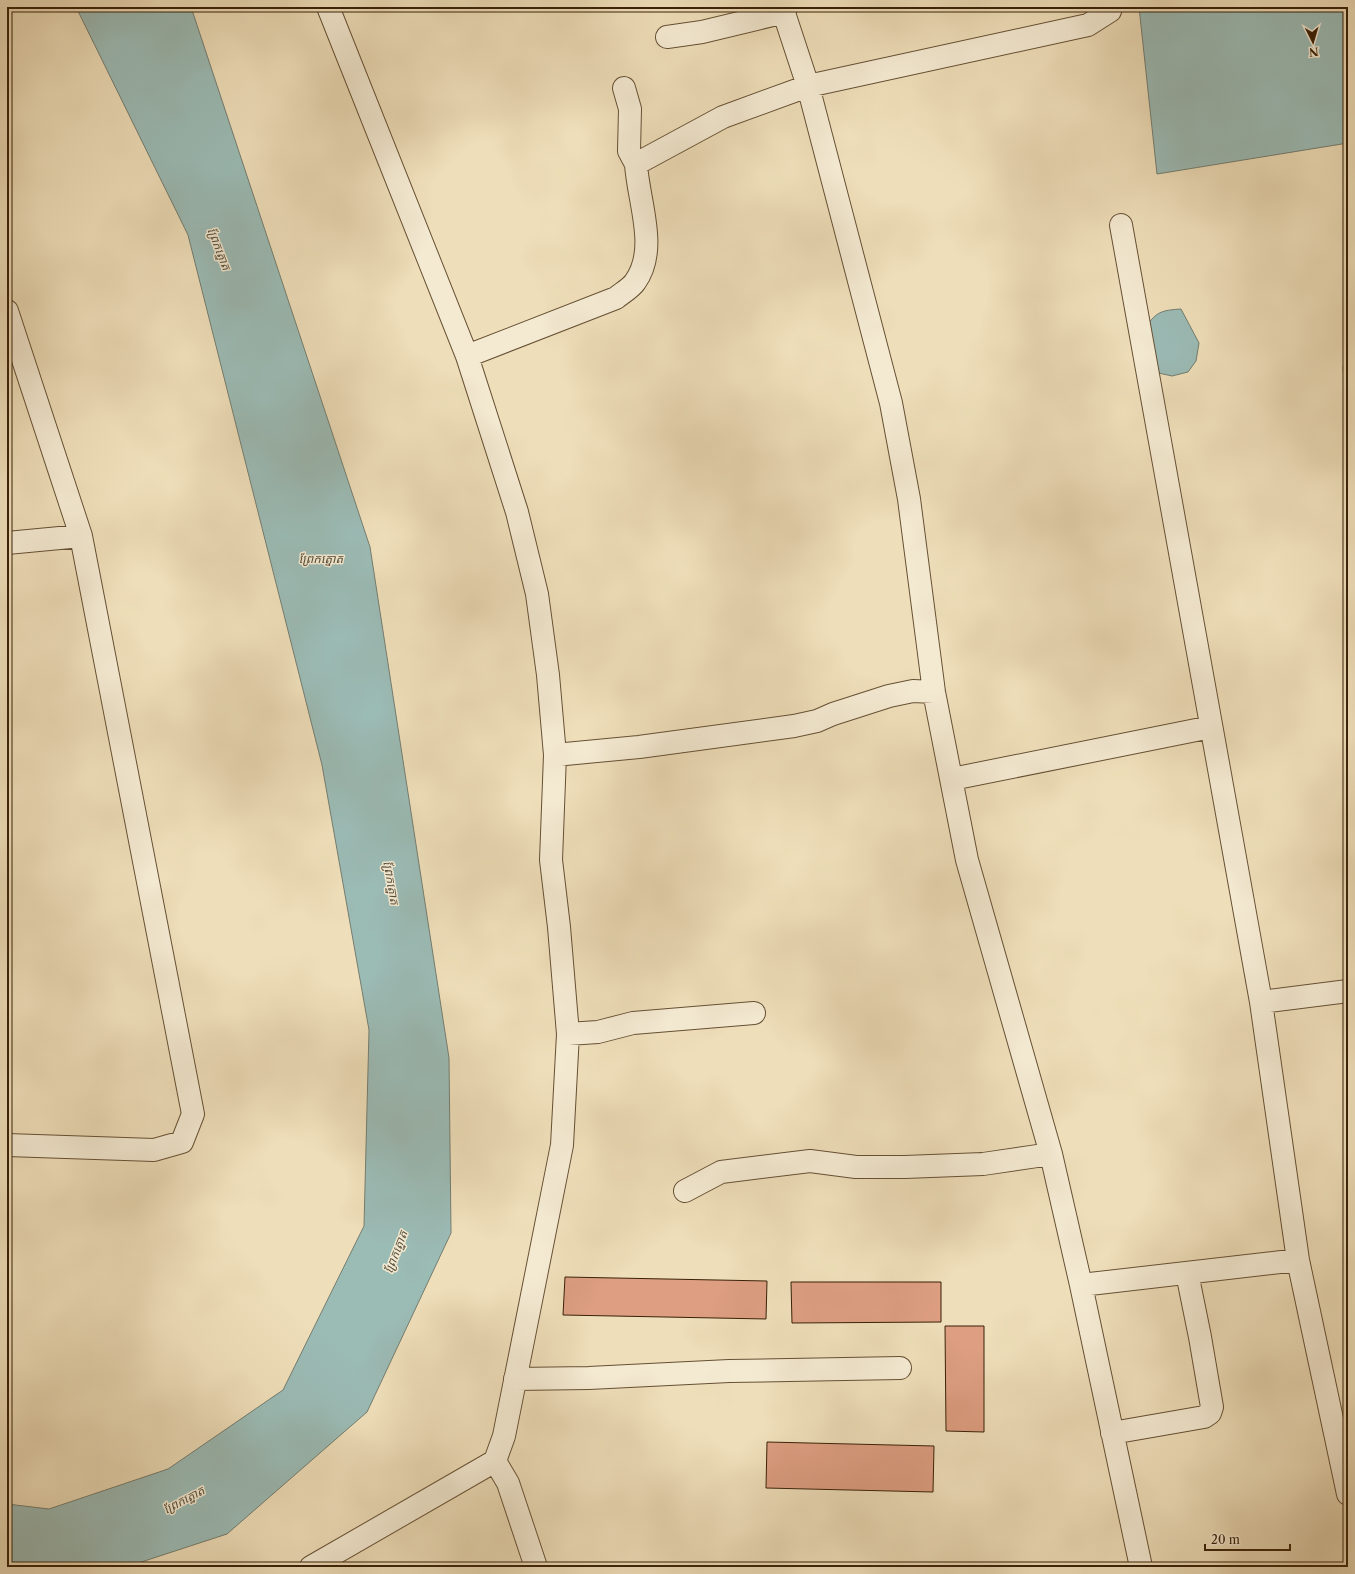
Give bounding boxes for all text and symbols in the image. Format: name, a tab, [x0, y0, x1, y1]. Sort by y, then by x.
north arrow	[1293, 22, 1333, 62]
text: N	[1308, 45, 1319, 59]
water label: ព្រែកត្នោត	[204, 225, 235, 274]
water label: ព្រែកត្នោត	[299, 551, 345, 566]
water label: ព្រែកត្នោត	[380, 860, 403, 907]
water label: ព្រែកត្នោត	[381, 1227, 411, 1275]
water label: ព្រែកត្នោត	[161, 1482, 208, 1517]
scale bar	[1205, 1526, 1290, 1552]
text: 20 m	[1211, 1532, 1240, 1547]

